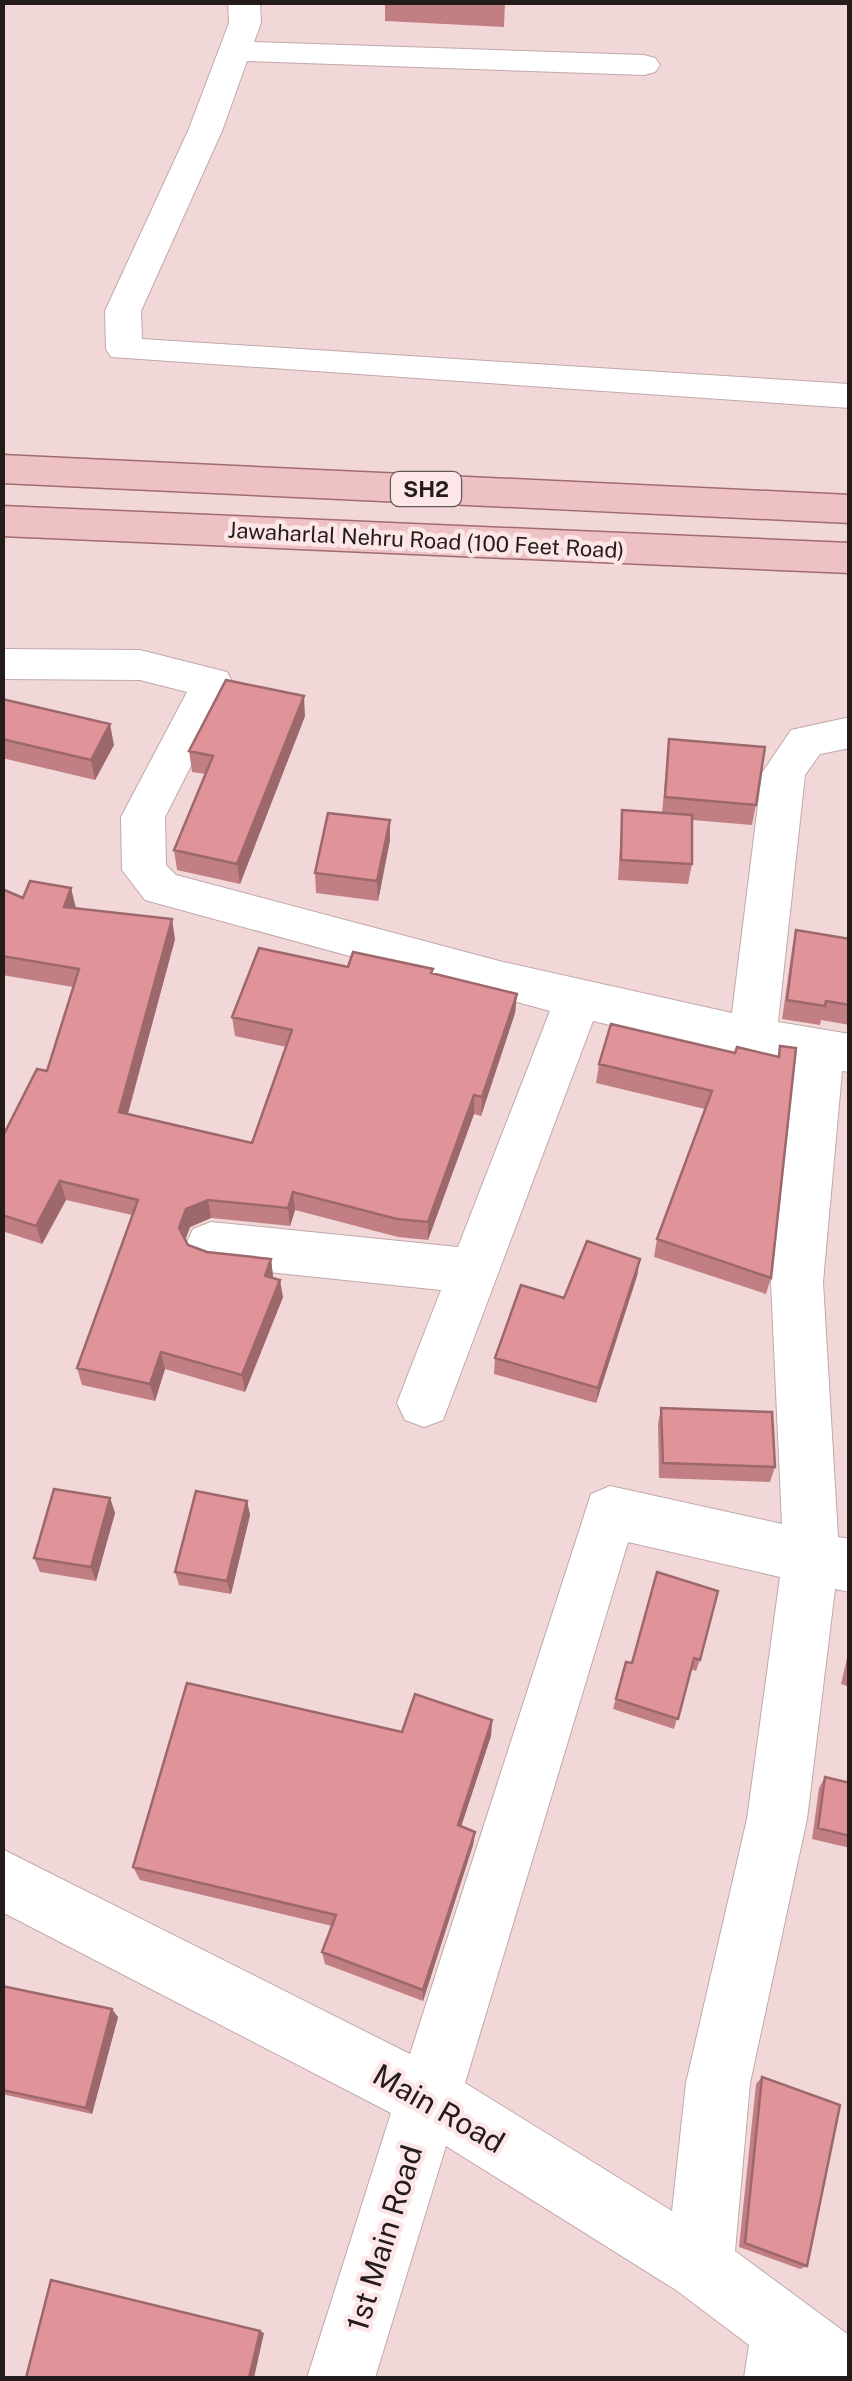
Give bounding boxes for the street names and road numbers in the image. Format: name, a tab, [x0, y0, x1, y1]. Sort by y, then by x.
road number: SH2	[391, 472, 461, 506]
street label: Jawaharlal Nehru Road (100 Feet Road)	[227, 517, 625, 563]
street label: Main Road	[367, 2056, 511, 2160]
street label: 1st Main Road	[339, 2141, 429, 2335]

